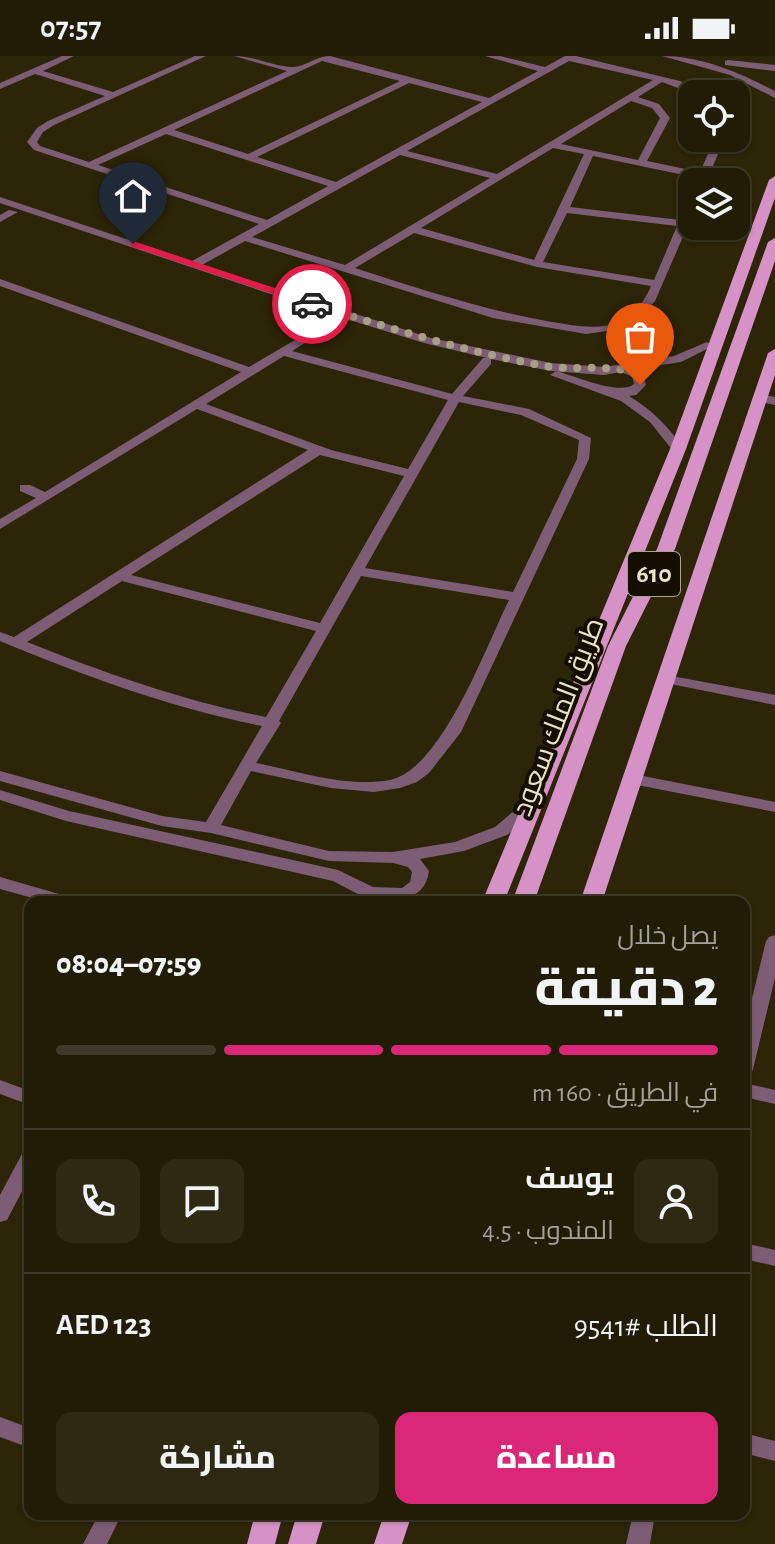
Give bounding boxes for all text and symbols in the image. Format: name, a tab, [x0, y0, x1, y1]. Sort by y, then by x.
text: 07:57	[40, 13, 101, 43]
map controls	[678, 80, 750, 240]
button: locate	[678, 80, 750, 152]
pin	[99, 162, 167, 244]
button: layers	[678, 168, 750, 240]
icon: home	[111, 174, 155, 218]
courier	[272, 264, 352, 344]
icon: car	[290, 282, 334, 326]
pin	[606, 303, 674, 385]
icon: bag	[618, 315, 662, 359]
road number: 610	[628, 552, 680, 596]
street label: طريق الملك سعود	[508, 614, 611, 820]
text: يصل خلال	[617, 923, 718, 949]
text: 07:59–08:04	[56, 949, 201, 979]
text: 2 دقيقة	[535, 963, 718, 1015]
text: في الطريق · 160 m	[532, 1080, 718, 1106]
button: phone	[56, 1159, 140, 1243]
button: chat	[160, 1159, 244, 1243]
button: person	[634, 1159, 718, 1243]
text: يوسف	[525, 1164, 614, 1194]
text: المندوب · 4.5	[482, 1218, 614, 1244]
text: AED 123	[56, 1310, 151, 1340]
text: الطلب #9541	[574, 1312, 718, 1342]
button: مشاركة	[56, 1412, 379, 1504]
button: مساعدة	[395, 1412, 718, 1504]

